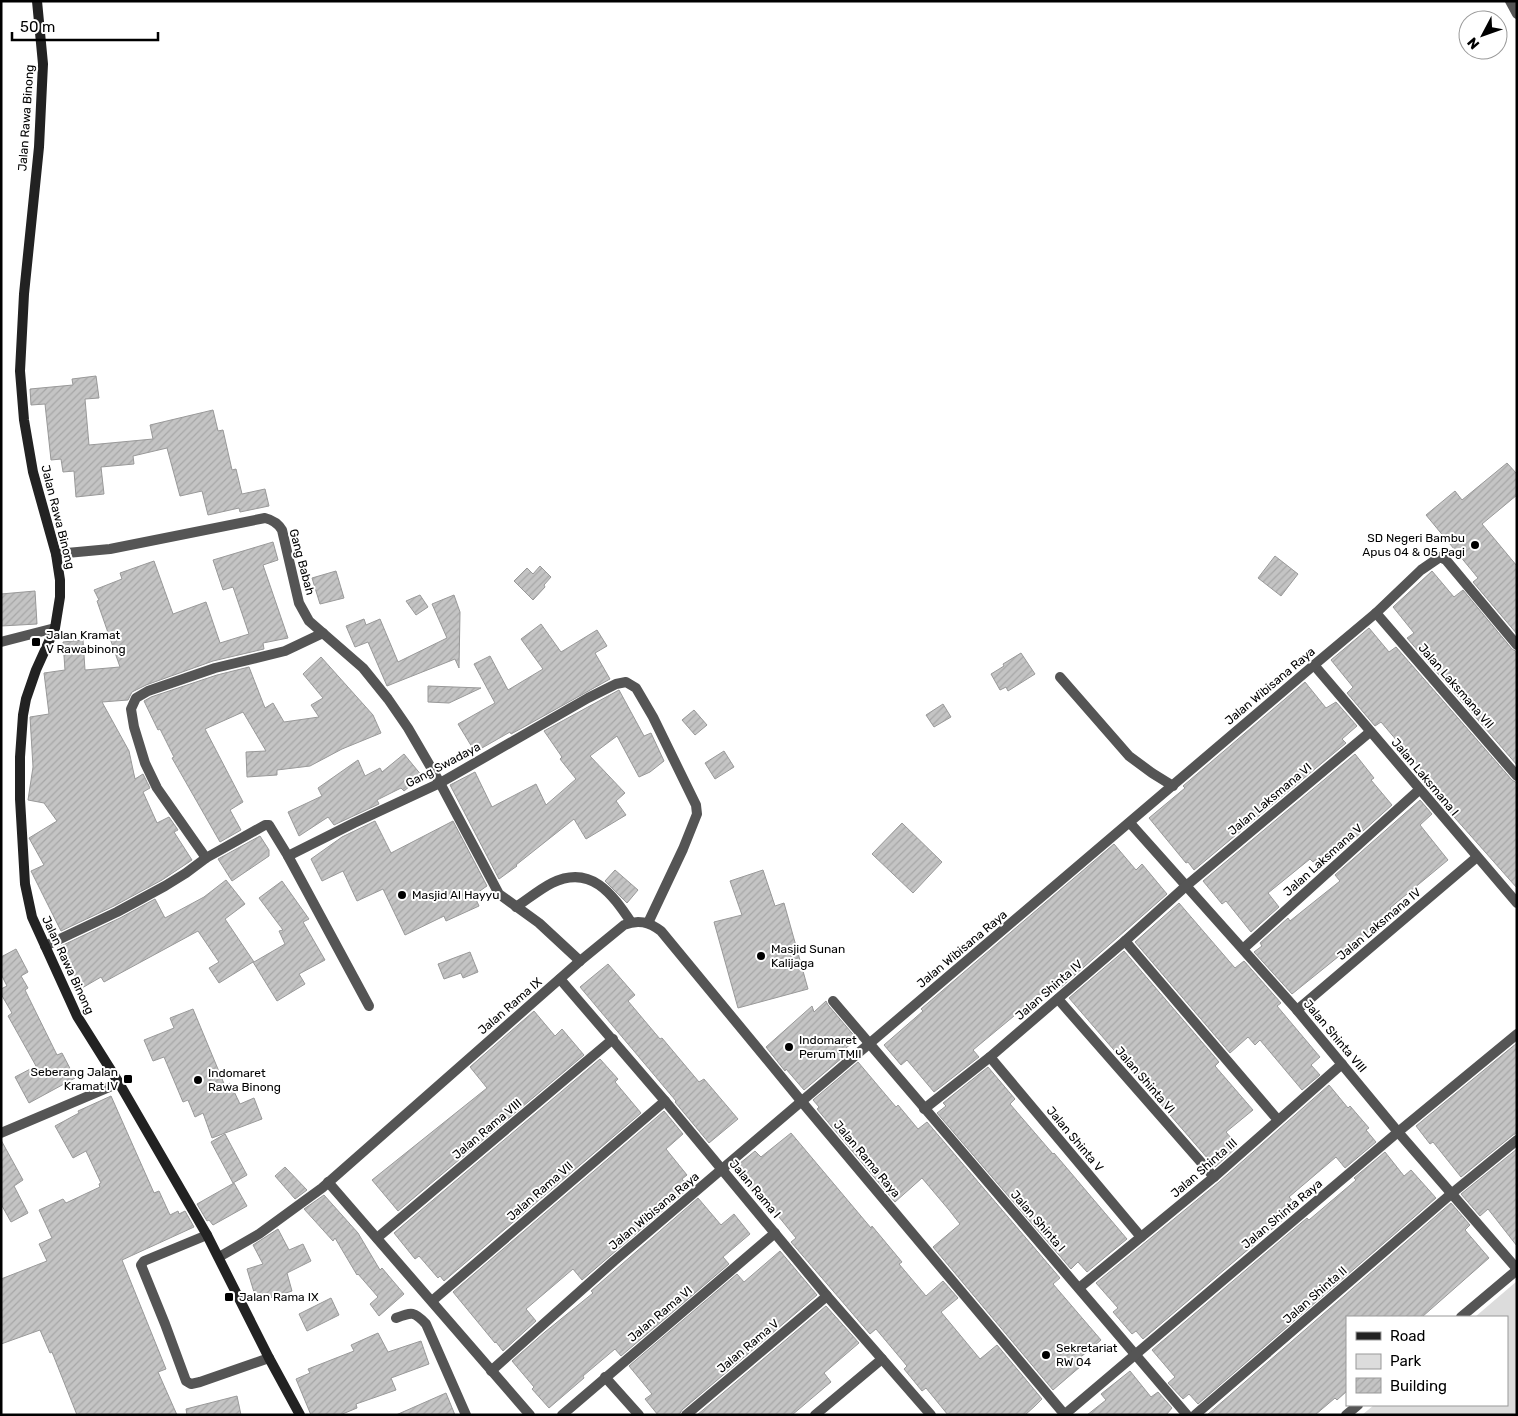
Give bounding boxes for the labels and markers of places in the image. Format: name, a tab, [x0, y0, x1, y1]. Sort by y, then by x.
place label: SD Negeri Bambu Apus 04 & 05 Pagi	[1362, 531, 1465, 559]
marker: SD Negeri Bambu Apus 04 & 05 Pagi	[1469, 539, 1481, 551]
place label: Jalan Kramat V Rawabinong	[46, 628, 126, 656]
marker: Jalan Kramat V Rawabinong	[30, 636, 42, 648]
place label: Masjid Al Hayyu	[412, 888, 499, 902]
marker: Masjid Al Hayyu	[396, 889, 408, 901]
place label: Masjid Sunan Kalijaga	[771, 942, 845, 970]
marker: Masjid Sunan Kalijaga	[755, 950, 767, 962]
place label: Indomaret Perum TMII	[799, 1033, 861, 1061]
marker: Indomaret Perum TMII	[783, 1041, 795, 1053]
place label: Seberang Jalan Kramat IV	[30, 1065, 118, 1093]
place label: Indomaret Rawa Binong	[208, 1066, 281, 1094]
marker: Seberang Jalan Kramat IV	[122, 1073, 134, 1085]
marker: Indomaret Rawa Binong	[192, 1074, 204, 1086]
place label: Jalan Rama IX	[239, 1290, 319, 1304]
marker: Jalan Rama IX	[223, 1291, 235, 1303]
place label: Sekretariat RW 04	[1056, 1341, 1118, 1369]
marker: Sekretariat RW 04	[1040, 1349, 1052, 1361]

